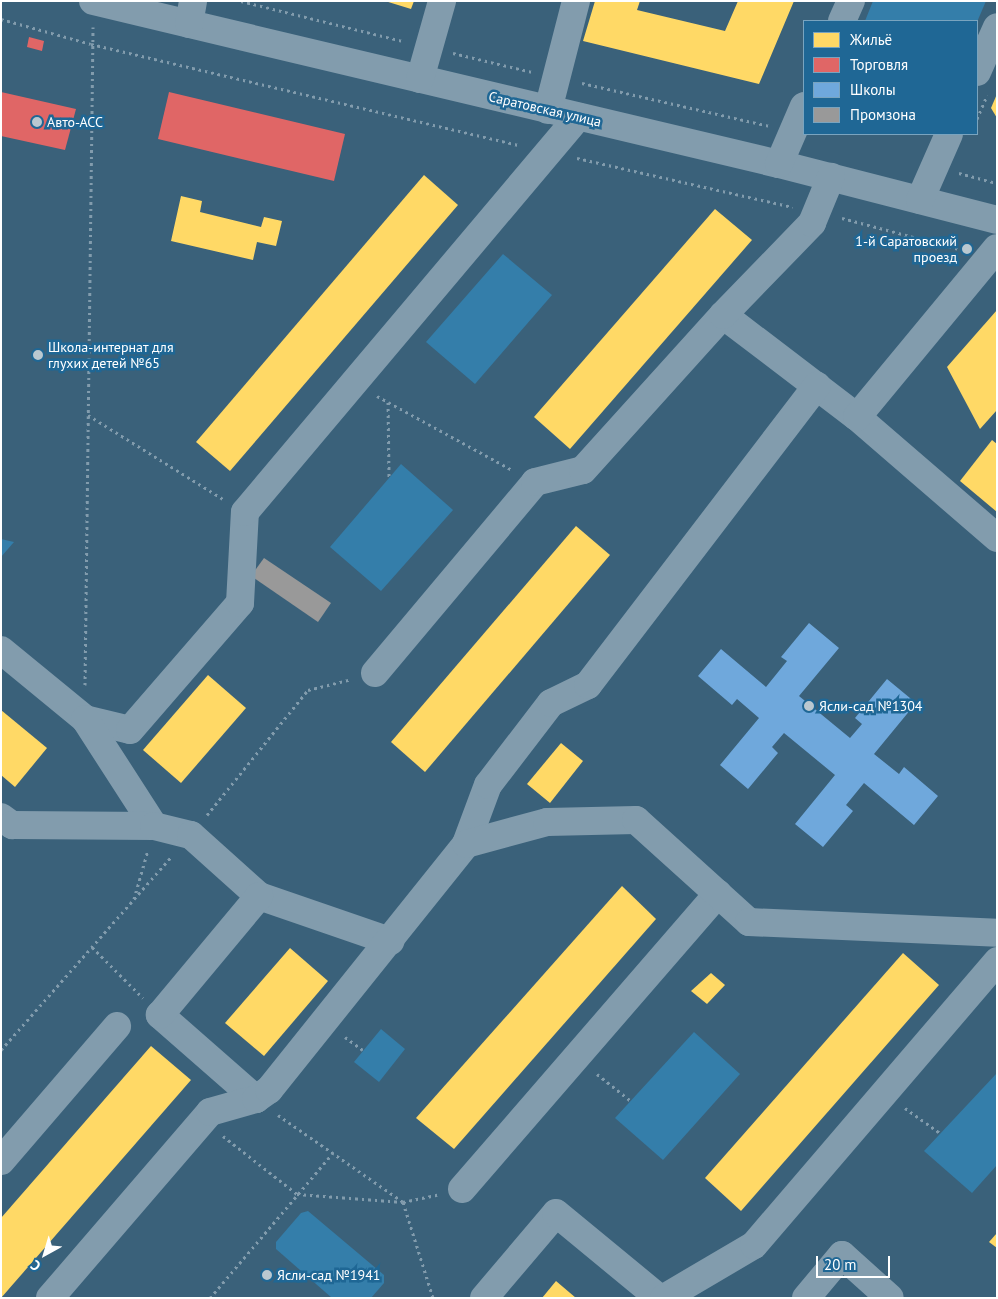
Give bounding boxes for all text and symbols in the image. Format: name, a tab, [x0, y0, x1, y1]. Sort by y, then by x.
legend	[803, 20, 978, 135]
text: Жильё	[850, 30, 892, 49]
text: Торговля	[850, 55, 908, 74]
text: Школы	[850, 80, 896, 99]
street label: Саратовская улица	[487, 88, 603, 130]
text: Промзона	[850, 105, 916, 124]
place label: Авто-АСС	[47, 114, 103, 130]
marker: Авто-АСС	[31, 116, 43, 128]
place label: 1-й Саратовский проезд	[855, 233, 957, 266]
marker: 1-й Саратовский проезд	[961, 243, 973, 255]
place label: Школа-интернат для глухих детей №65	[48, 339, 174, 372]
marker: Школа-интернат для глухих детей №65	[32, 349, 44, 361]
place label: Ясли-сад №1304	[819, 698, 922, 714]
marker: Ясли-сад №1304	[803, 700, 815, 712]
north arrow	[20, 1229, 70, 1279]
scale bar	[818, 1246, 892, 1278]
text: 20 m	[824, 1255, 857, 1274]
text: С	[27, 1256, 44, 1275]
place label: Ясли-сад №1941	[277, 1267, 380, 1283]
marker: Ясли-сад №1941	[261, 1269, 273, 1281]

